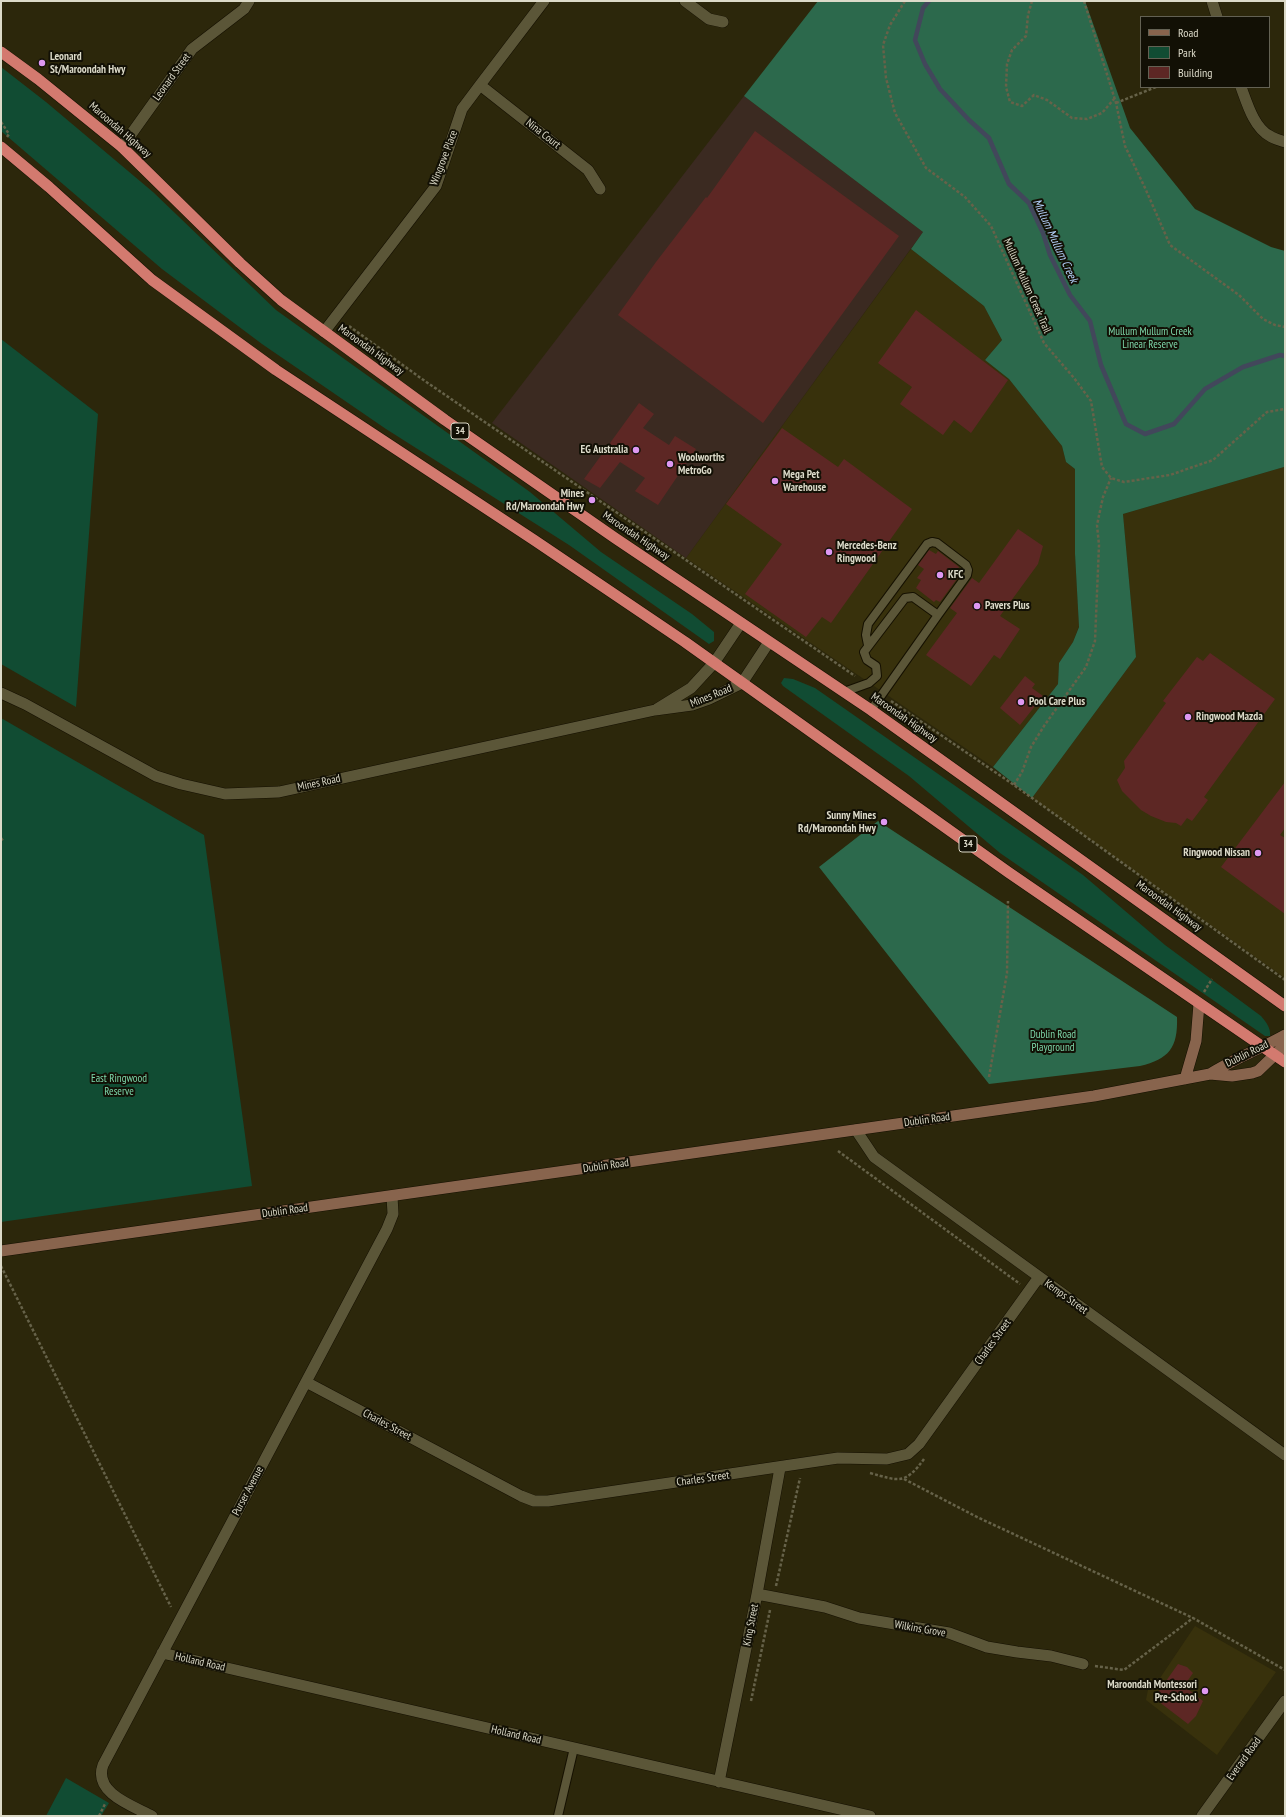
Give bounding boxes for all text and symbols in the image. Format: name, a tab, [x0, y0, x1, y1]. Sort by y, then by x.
legend	[1140, 16, 1270, 88]
text: Road	[1178, 25, 1198, 40]
text: Park	[1178, 45, 1196, 60]
place label: Leonard St/Maroondah Hwy	[50, 50, 125, 76]
street label: Leonard Street	[150, 51, 194, 103]
marker: Leonard St/Maroondah Hwy	[37, 58, 47, 68]
text: Building	[1178, 65, 1213, 80]
street label: Maroondah Highway	[86, 99, 154, 161]
street label: Nina Court	[523, 116, 563, 152]
street label: Wingrove Place	[427, 128, 461, 188]
water label: Mullum Mullum Creek	[1029, 197, 1081, 285]
street label: Mullum Mullum Creek Trail	[1000, 237, 1054, 335]
street label: Maroondah Highway	[336, 322, 406, 378]
park label: Mullum Mullum Creek Linear Reserve	[1108, 325, 1192, 351]
road number: 34	[451, 423, 469, 439]
place label: EG Australia	[581, 443, 628, 457]
marker: EG Australia	[631, 445, 641, 455]
place label: Woolworths MetroGo	[678, 451, 725, 477]
marker: Woolworths MetroGo	[665, 459, 675, 469]
place label: Mega Pet Warehouse	[783, 468, 826, 494]
marker: Mega Pet Warehouse	[770, 476, 780, 486]
place label: Mines Rd/Maroondah Hwy	[506, 487, 584, 513]
marker: Mines Rd/Maroondah Hwy	[587, 495, 597, 505]
street label: Maroondah Highway	[600, 509, 672, 563]
place label: Mercedes-Benz Ringwood	[837, 539, 897, 565]
marker: Mercedes-Benz Ringwood	[824, 547, 834, 557]
place label: KFC	[948, 568, 963, 582]
marker: KFC	[935, 570, 945, 580]
place label: Pavers Plus	[985, 599, 1030, 613]
marker: Pavers Plus	[972, 601, 982, 611]
street label: Mines Road	[688, 682, 734, 710]
street label: Maroondah Highway	[868, 690, 940, 746]
place label: Pool Care Plus	[1029, 695, 1085, 709]
marker: Pool Care Plus	[1016, 697, 1026, 707]
place label: Ringwood Mazda	[1196, 710, 1263, 724]
marker: Ringwood Mazda	[1183, 712, 1193, 722]
street label: Mines Road	[296, 772, 342, 794]
place label: Sunny Mines Rd/Maroondah Hwy	[798, 809, 876, 835]
marker: Sunny Mines Rd/Maroondah Hwy	[879, 817, 889, 827]
road number: 34	[959, 836, 977, 852]
place label: Ringwood Nissan	[1183, 846, 1250, 860]
marker: Ringwood Nissan	[1253, 848, 1263, 858]
street label: Maroondah Highway	[1134, 878, 1204, 934]
park label: Dublin Road Playground	[1030, 1028, 1076, 1054]
street label: Dublin Road	[1223, 1038, 1271, 1070]
park label: East Ringwood Reserve	[91, 1072, 147, 1098]
street label: Dublin Road	[903, 1110, 951, 1130]
street label: Dublin Road	[582, 1156, 630, 1176]
street label: Dublin Road	[261, 1201, 309, 1221]
street label: Kemps Street	[1042, 1277, 1090, 1317]
street label: Charles Street	[972, 1317, 1014, 1367]
street label: Charles Street	[360, 1407, 414, 1443]
street label: Purser Avenue	[230, 1464, 266, 1518]
street label: Charles Street	[676, 1469, 730, 1489]
street label: King Street	[740, 1603, 762, 1647]
street label: Wilkins Grove	[893, 1618, 947, 1640]
street label: Holland Road	[174, 1650, 226, 1674]
place label: Maroondah Montessori Pre-School	[1107, 1678, 1197, 1704]
marker: Maroondah Montessori Pre-School	[1200, 1686, 1210, 1696]
street label: Holland Road	[490, 1723, 542, 1747]
street label: Everard Road	[1224, 1735, 1264, 1783]

